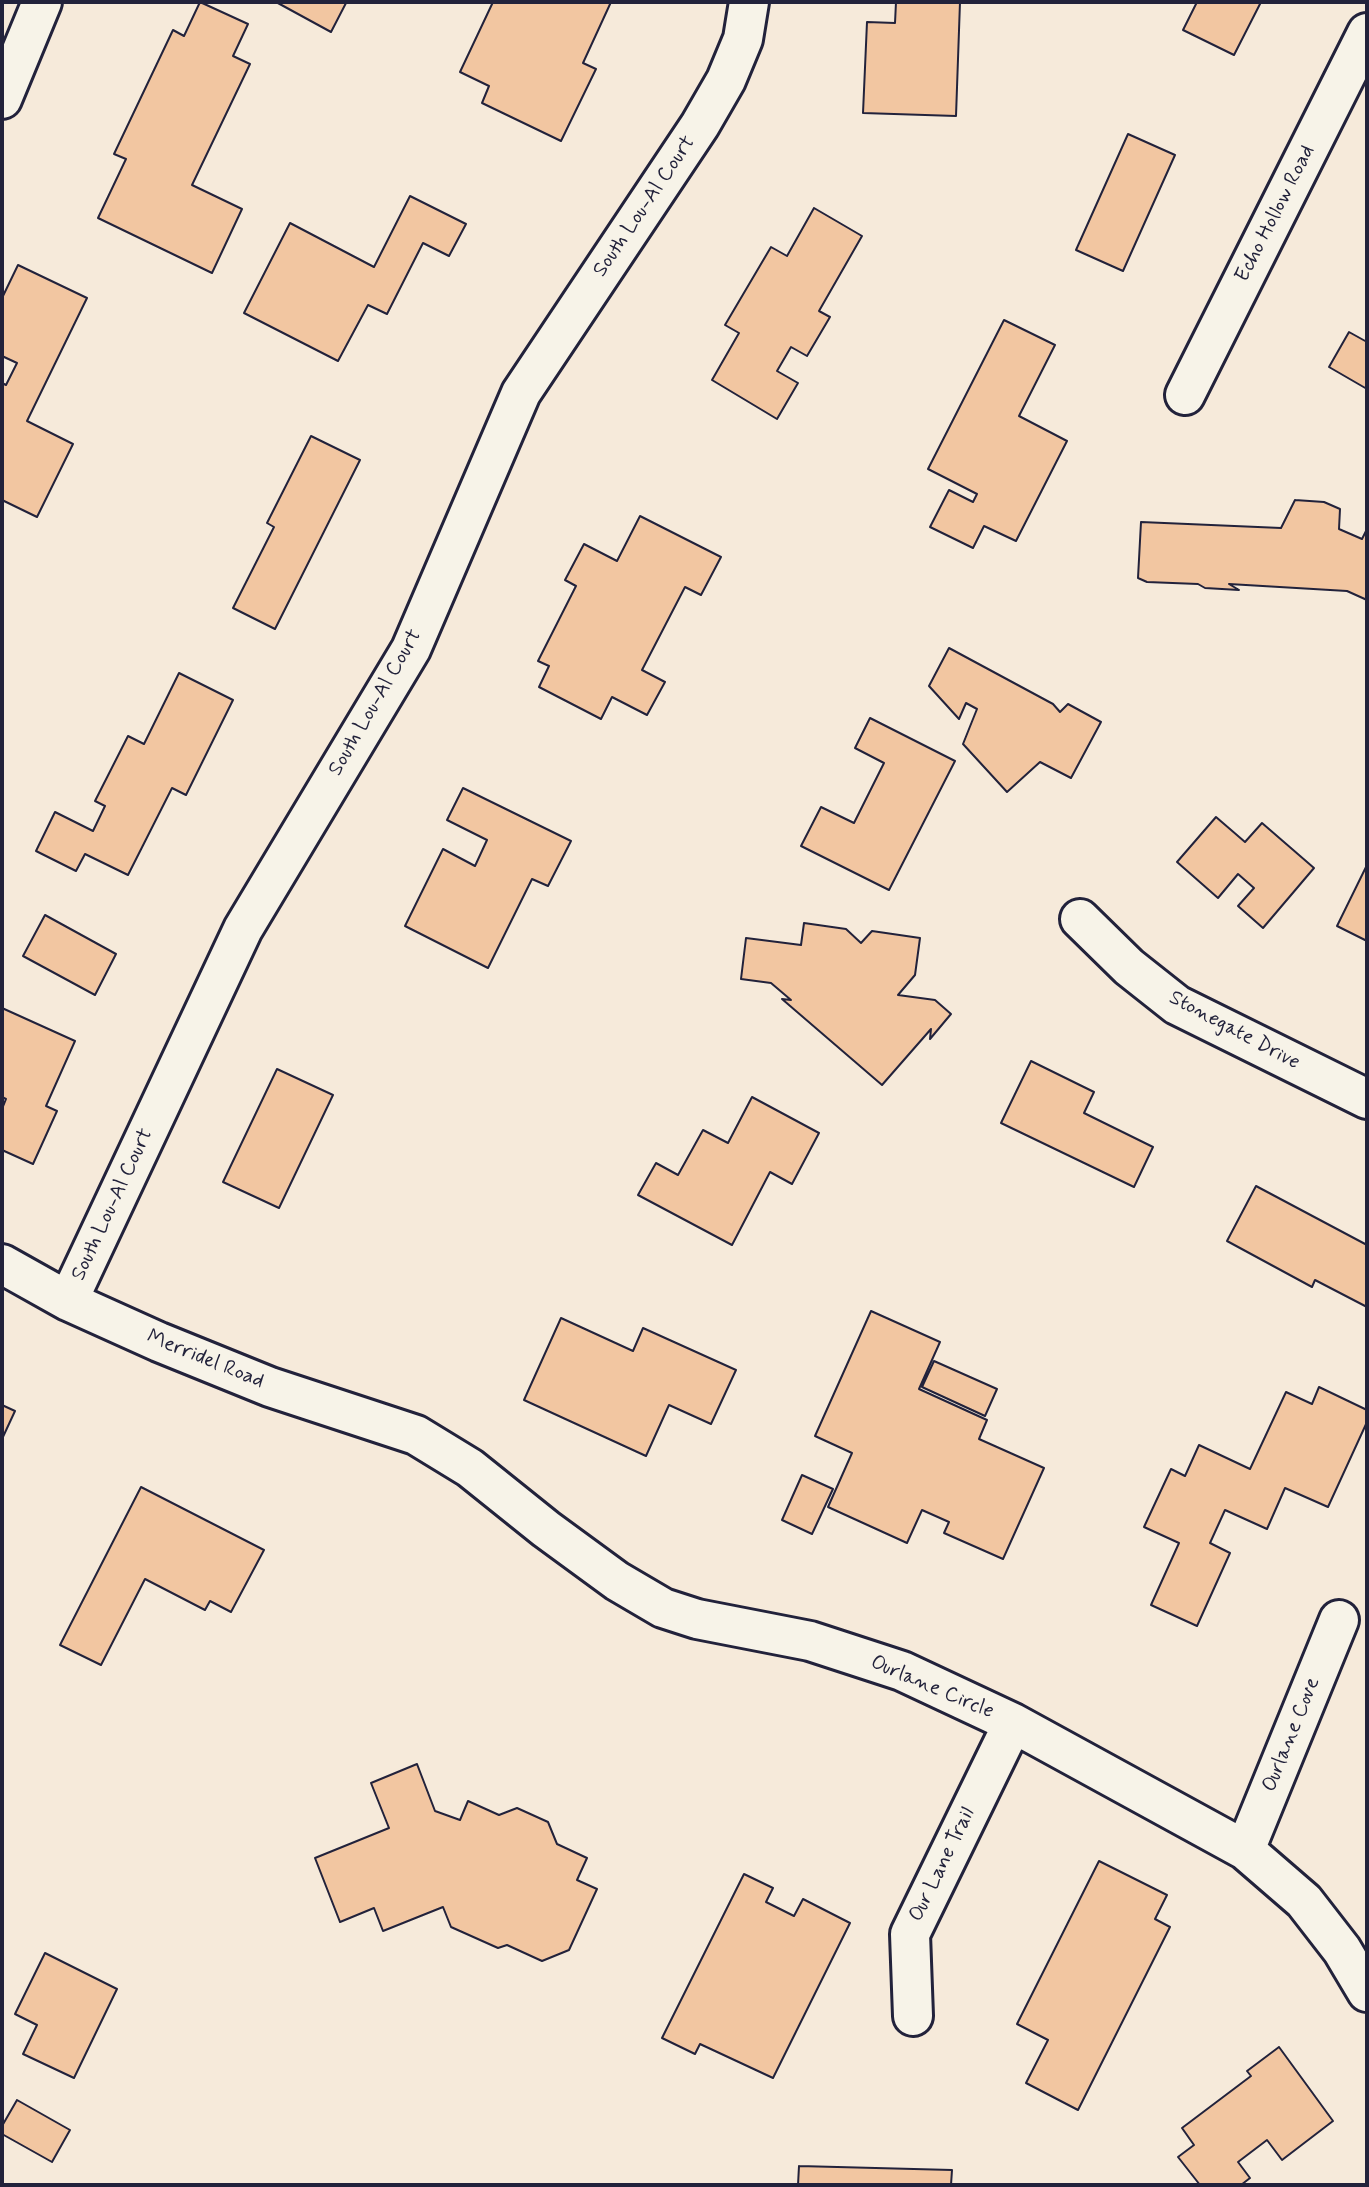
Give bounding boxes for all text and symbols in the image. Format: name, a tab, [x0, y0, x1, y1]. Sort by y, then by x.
street label: South Lou-Al Court	[588, 132, 702, 282]
street label: Echo Hollow Road	[1231, 141, 1321, 287]
street label: South Lou-Al Court	[324, 625, 428, 781]
street label: Stonegate Drive	[1164, 986, 1304, 1076]
street label: South Lou-Al Court	[67, 1125, 159, 1285]
street label: Merridel Road	[143, 1325, 267, 1395]
street label: Ourlane Circle	[867, 1651, 997, 1725]
street label: Ourlane Cove	[1258, 1674, 1326, 1796]
street label: Our Lane Trail	[905, 1804, 981, 1926]

